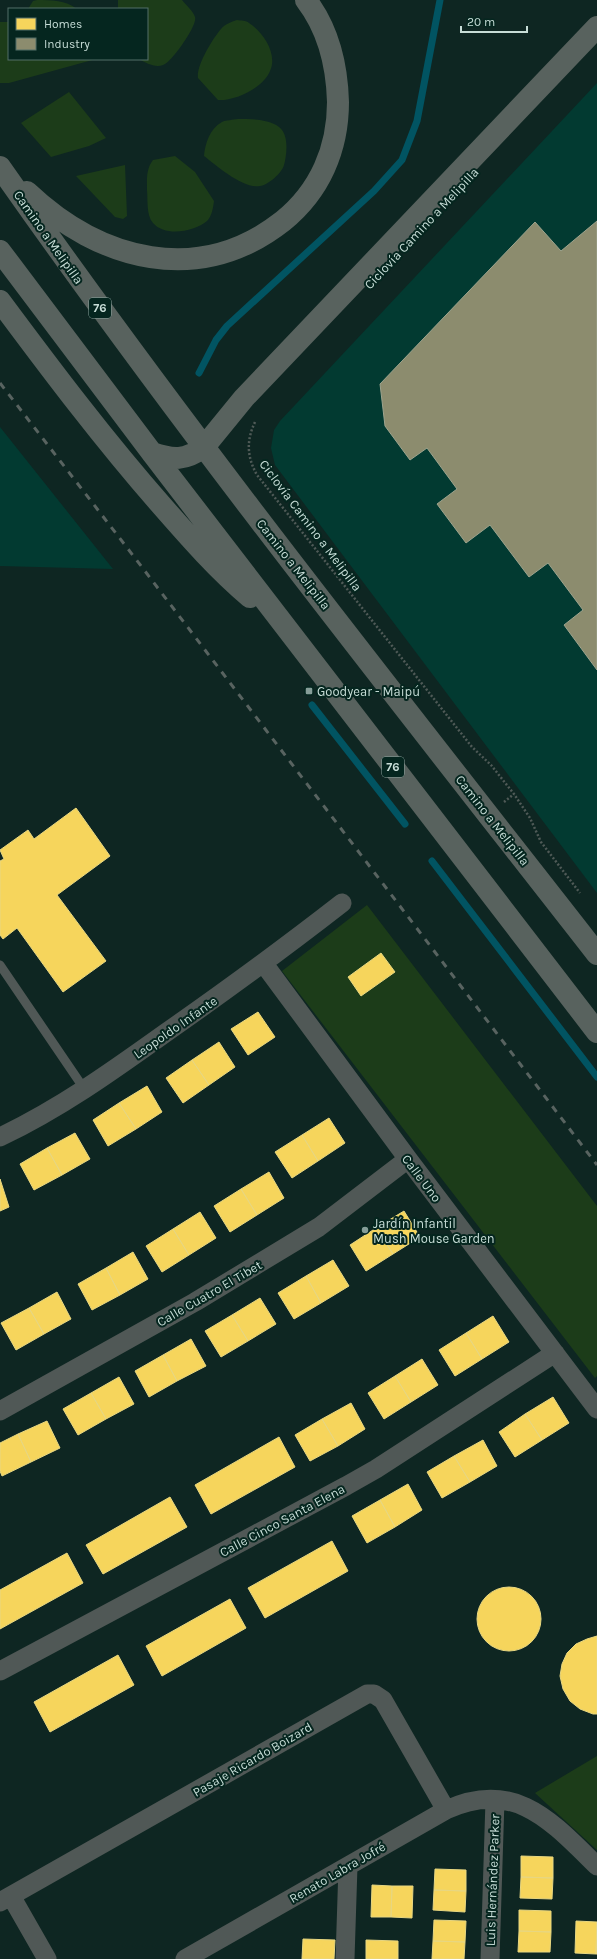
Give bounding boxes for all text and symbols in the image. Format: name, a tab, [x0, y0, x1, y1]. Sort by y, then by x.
legend	[8, 8, 148, 60]
scale bar	[461, 8, 527, 34]
text: 20 m	[467, 15, 495, 29]
text: Homes	[44, 17, 82, 31]
text: Industry	[44, 37, 90, 51]
street label: Ciclovía Camino a Melipilla	[361, 165, 482, 292]
street label: Camino a Melipilla	[11, 188, 86, 287]
road number: 76	[89, 298, 111, 318]
street label: Ciclovía Camino a Melipilla	[256, 456, 366, 594]
street label: Camino a Melipilla	[254, 516, 334, 612]
place label: Goodyear - Maipú	[317, 684, 420, 699]
marker: Goodyear - Maipú	[304, 686, 314, 696]
road number: 76	[382, 757, 404, 777]
street label: Camino a Melipilla	[453, 772, 533, 868]
street label: Leopoldo Infante	[131, 993, 220, 1062]
street label: Calle Uno	[399, 1152, 444, 1205]
place label: Jardín Infantil Mush Mouse Garden	[373, 1216, 495, 1246]
marker: Jardín Infantil Mush Mouse Garden	[360, 1225, 370, 1235]
street label: Calle Cuatro El Tibet	[154, 1257, 264, 1330]
street label: Calle Cinco Santa Elena	[217, 1481, 347, 1560]
street label: Pasaje Ricardo Boizard	[190, 1719, 315, 1800]
street label: Luis Hernández Parker	[483, 1813, 502, 1946]
street label: Renato Labra Jofré	[286, 1839, 388, 1906]

